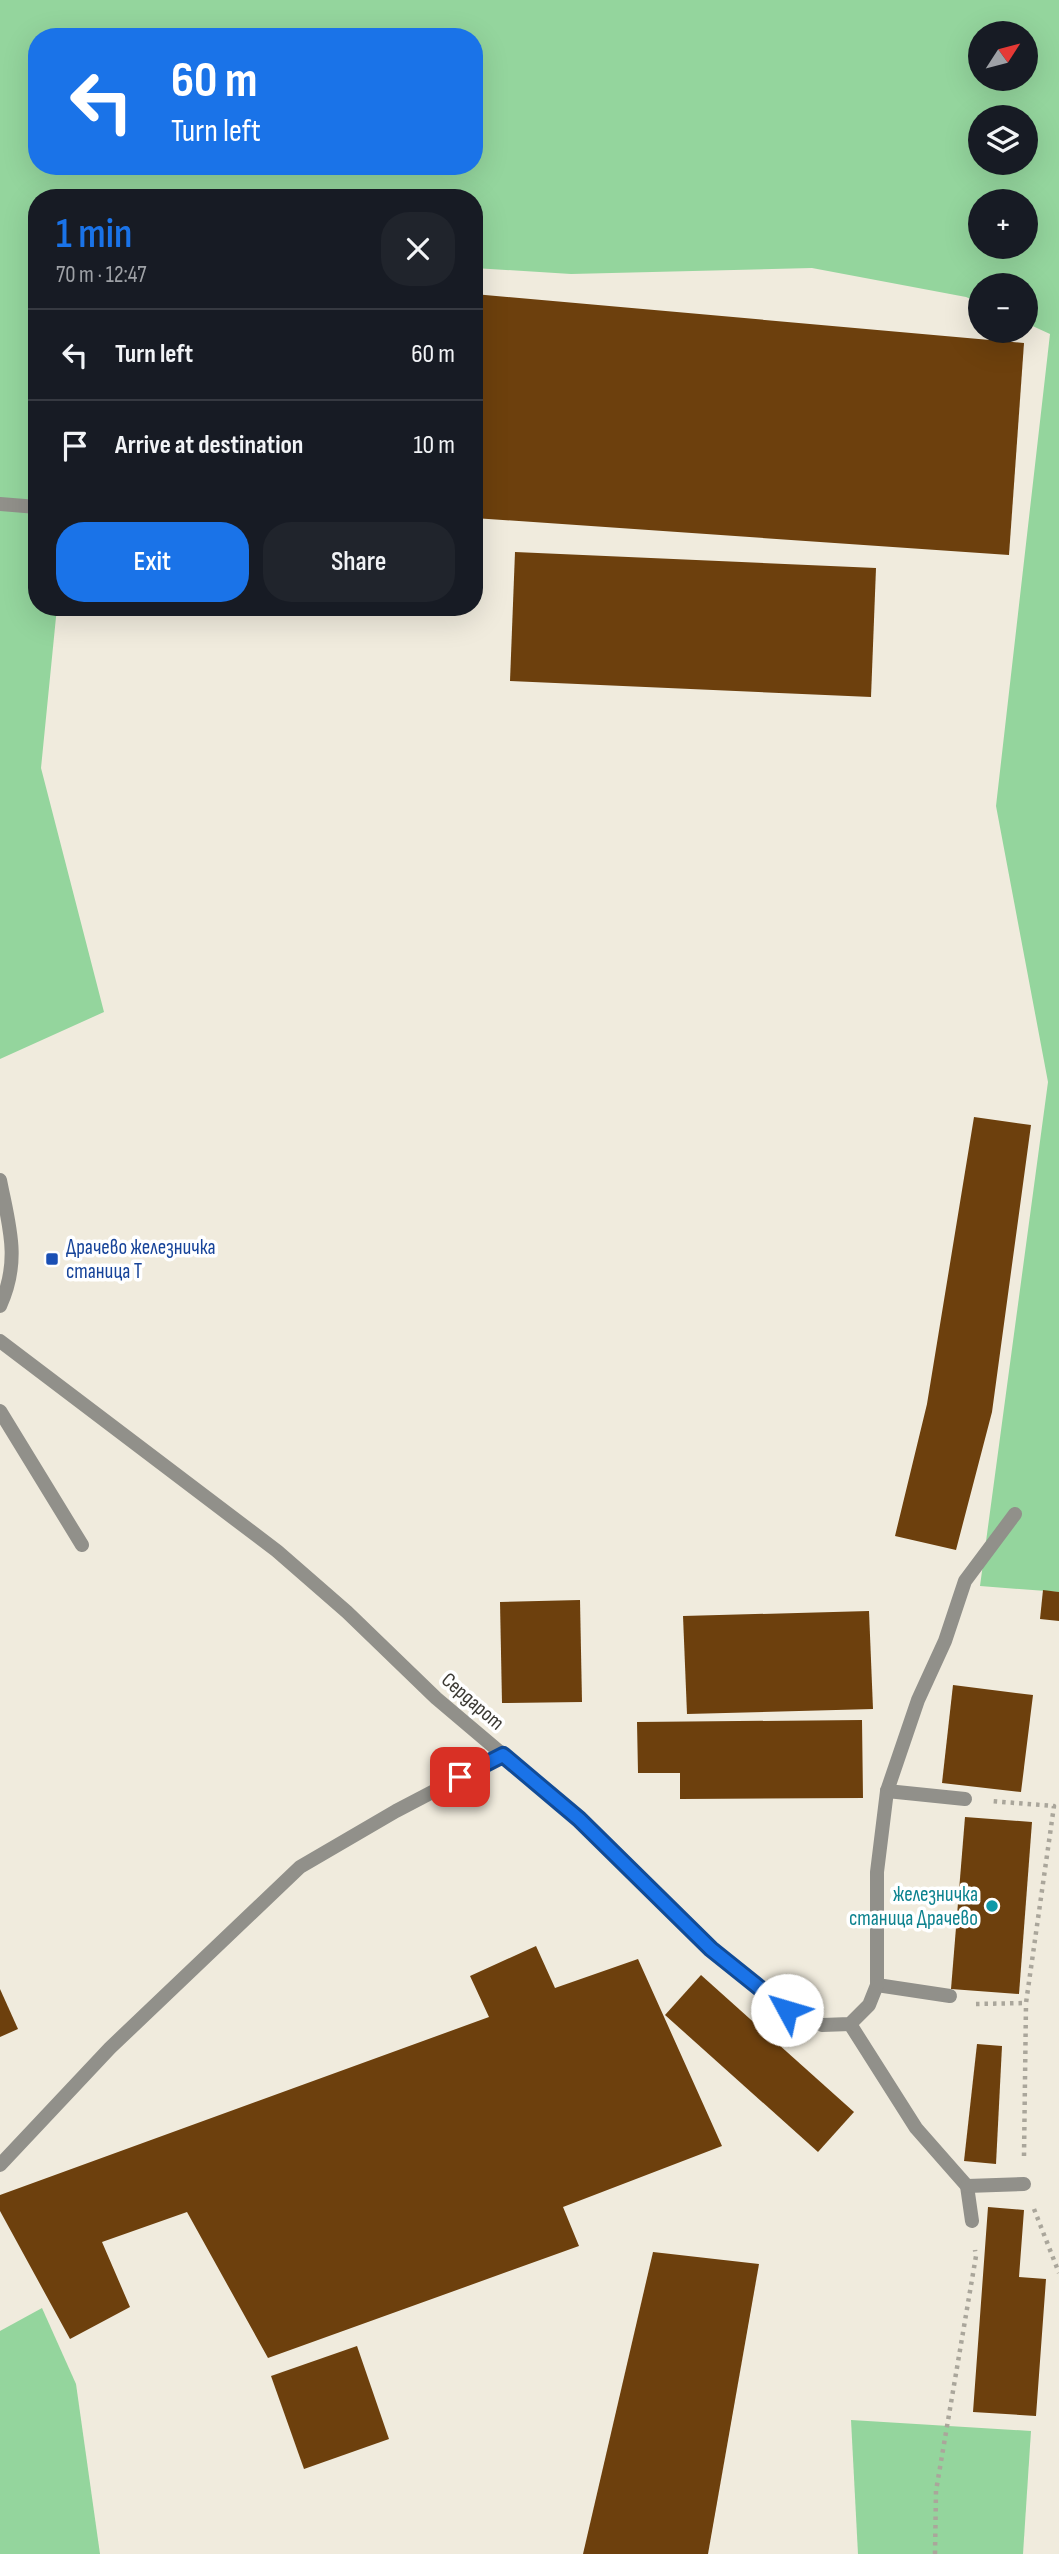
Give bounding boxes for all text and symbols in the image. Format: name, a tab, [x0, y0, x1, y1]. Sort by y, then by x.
north arrow	[968, 21, 1038, 91]
map controls	[968, 21, 1038, 343]
text: 60 m	[171, 52, 258, 111]
icon: left	[56, 56, 147, 147]
button: layers	[968, 105, 1038, 175]
text: Turn left	[171, 112, 261, 151]
button: +	[968, 189, 1038, 259]
text: 1 min	[56, 209, 132, 260]
button: close	[381, 212, 455, 286]
text: 70 m · 12:47	[56, 261, 146, 289]
button: −	[968, 273, 1038, 343]
icon: left	[56, 336, 94, 374]
text: Turn left	[115, 339, 193, 370]
text: 60 m	[411, 339, 455, 370]
icon: arrive	[56, 427, 94, 465]
text: Arrive at destination	[115, 430, 303, 461]
text: 10 m	[413, 430, 455, 461]
button: Exit	[56, 522, 249, 602]
button: Share	[263, 522, 455, 602]
place label: Драчево железничка станица Т	[66, 1235, 216, 1284]
marker: Драчево железничка станица Т	[44, 1251, 60, 1267]
street label: Сердарот	[436, 1667, 509, 1735]
pin	[430, 1747, 490, 1807]
icon: arrive	[441, 1758, 479, 1796]
place label: железничка станица Драчево	[849, 1882, 978, 1931]
marker: железничка станица Драчево	[984, 1898, 1000, 1914]
position arrow	[750, 1973, 824, 2047]

